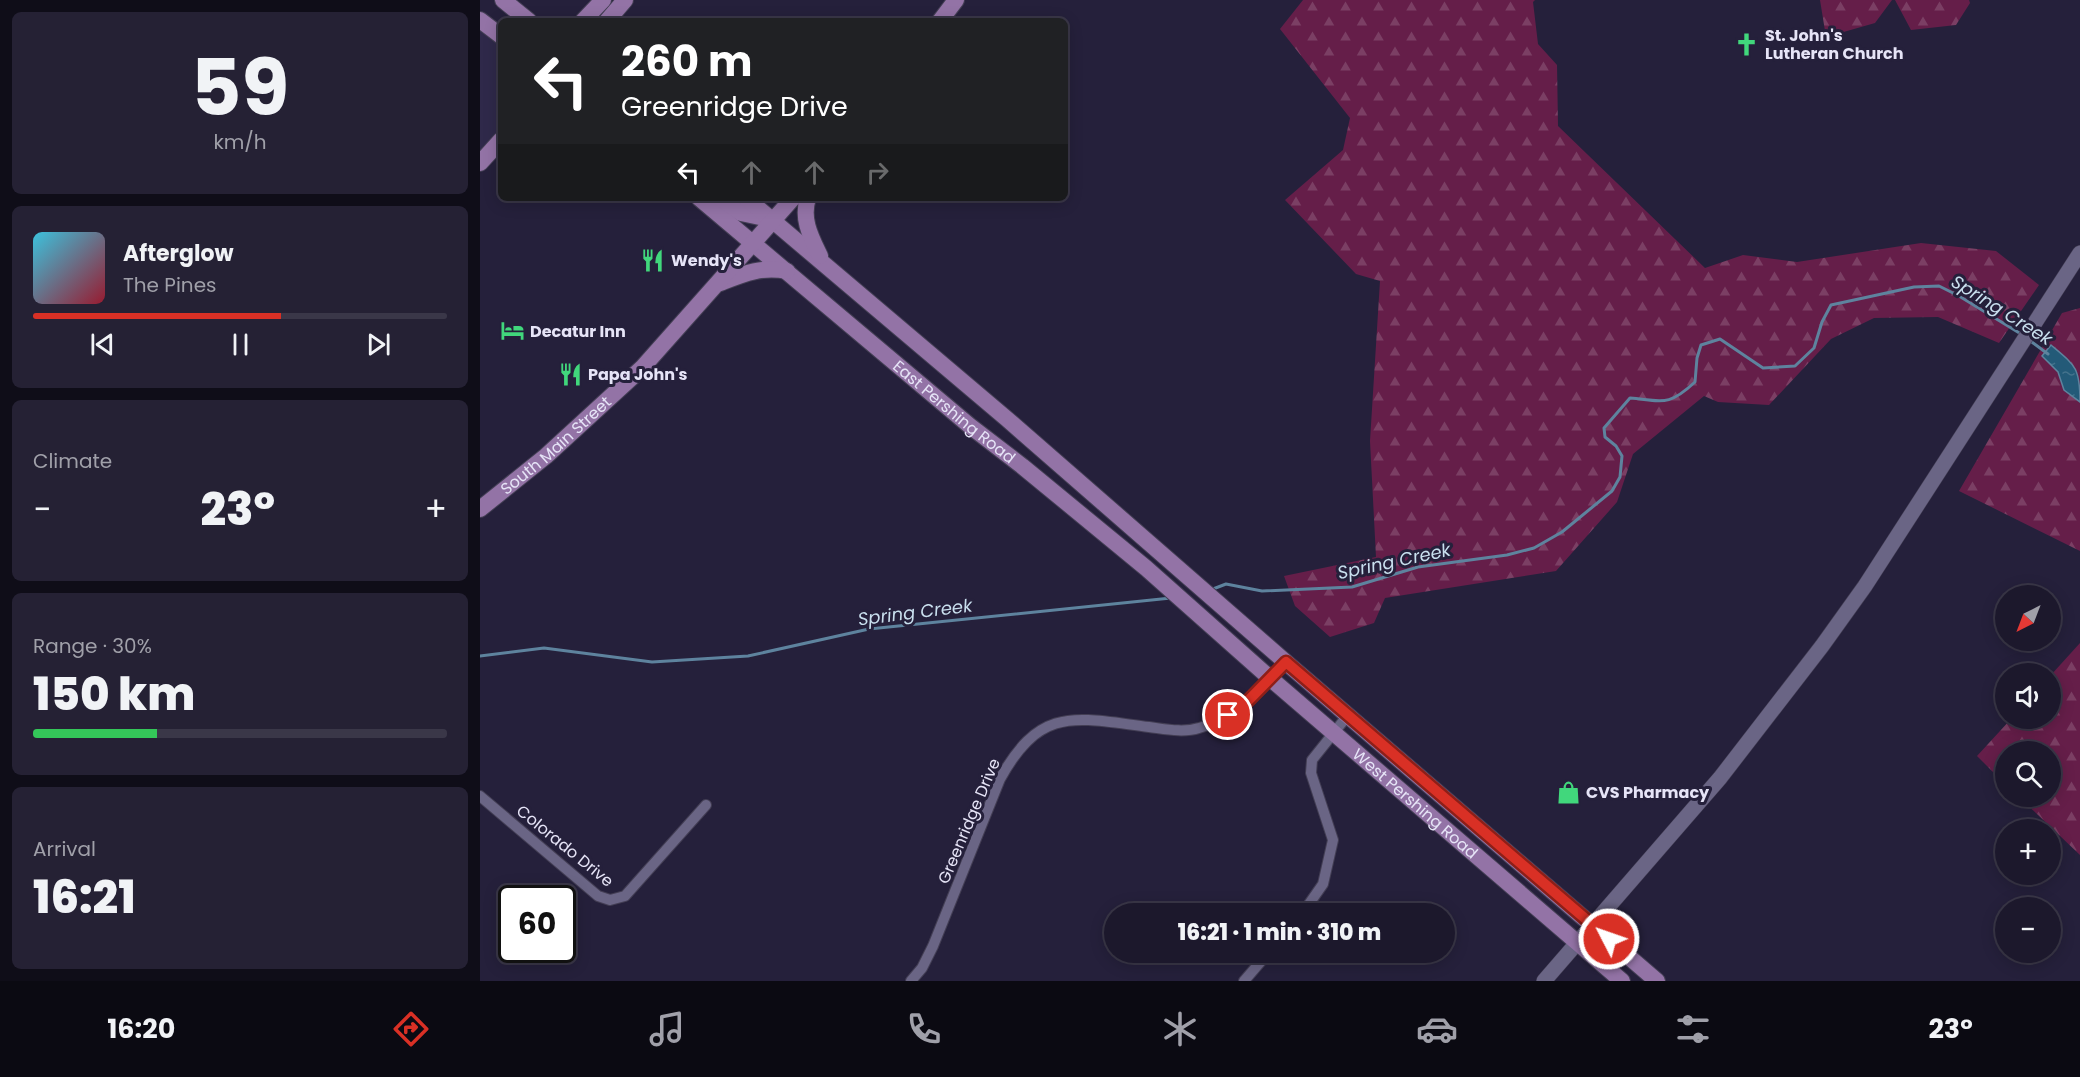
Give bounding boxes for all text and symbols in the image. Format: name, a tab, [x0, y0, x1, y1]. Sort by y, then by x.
place label: St. John's Lutheran Church	[1765, 24, 1904, 65]
church icon: St. John's Lutheran Church	[1734, 31, 1760, 57]
text: 260 m	[621, 32, 753, 91]
text: 59	[191, 33, 289, 142]
icon: left	[522, 42, 600, 120]
text: Greenridge Drive	[621, 88, 848, 125]
text: km/h	[213, 128, 267, 156]
icon: left	[672, 156, 705, 189]
icon: ahead	[735, 156, 768, 189]
icon: ahead	[798, 156, 831, 189]
icon: right	[861, 156, 894, 189]
text: Afterglow	[123, 238, 234, 269]
restaurant icon: Wendy's	[640, 247, 666, 273]
place label: Wendy's	[671, 249, 742, 272]
water label: Spring Creek	[1947, 269, 2058, 351]
text: The Pines	[123, 271, 217, 299]
hotel icon: Decatur Inn	[499, 318, 525, 344]
place label: Decatur Inn	[530, 320, 626, 343]
icon: previous	[86, 328, 119, 361]
icon: pause	[224, 328, 257, 361]
icon: next	[362, 328, 395, 361]
street label: East Pershing Road	[888, 355, 1021, 469]
restaurant icon: Papa John's	[557, 361, 583, 387]
place label: Papa John's	[588, 363, 688, 386]
street label: South Main Street	[495, 390, 616, 500]
text: Climate	[33, 447, 112, 475]
text: 23°	[200, 478, 275, 541]
text: −	[33, 486, 51, 533]
text: +	[424, 486, 447, 533]
water label: Spring Creek	[1335, 537, 1454, 585]
north arrow	[1995, 585, 2061, 651]
map controls	[1995, 585, 2061, 963]
water label: Spring Creek	[856, 592, 974, 631]
text: Range · 30%	[33, 632, 152, 660]
text: 150 km	[33, 663, 195, 726]
button: sound	[1995, 663, 2061, 729]
pin	[1202, 689, 1253, 740]
icon: arrive	[1211, 698, 1244, 731]
button: search	[1995, 741, 2061, 807]
street label: West Pershing Road	[1348, 743, 1483, 864]
street label: Greenridge Drive	[932, 755, 1006, 887]
shop icon: CVS Pharmacy	[1555, 779, 1581, 805]
place label: CVS Pharmacy	[1586, 781, 1710, 804]
street label: Colorado Drive	[512, 800, 619, 892]
button: +	[1995, 819, 2061, 885]
text: Arrival	[33, 835, 96, 863]
text: 16:21	[33, 866, 136, 929]
speed limit sign: 60	[498, 885, 576, 963]
button: −	[1995, 897, 2061, 963]
position arrow	[1577, 907, 1641, 971]
text: 16:21 · 1 min · 310 m	[1178, 917, 1381, 948]
icon: directions	[390, 1008, 432, 1050]
icon: music	[646, 1008, 688, 1050]
icon: phone	[903, 1008, 945, 1050]
icon: climate	[1159, 1008, 1201, 1050]
icon: car	[1416, 1008, 1458, 1050]
icon: filters	[1672, 1008, 1714, 1050]
text: 16:20	[107, 1010, 175, 1047]
text: 23°	[1928, 1010, 1973, 1047]

